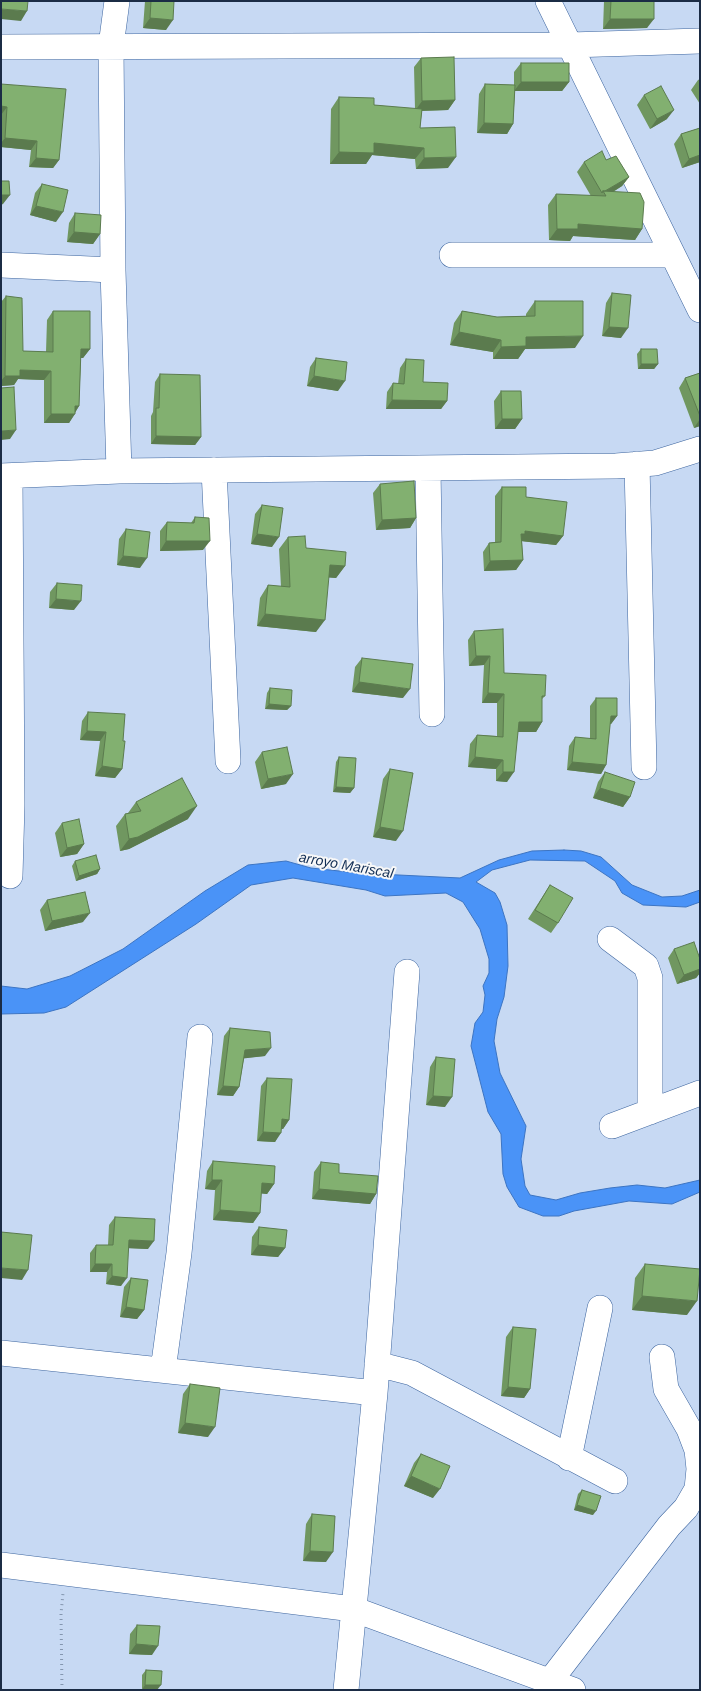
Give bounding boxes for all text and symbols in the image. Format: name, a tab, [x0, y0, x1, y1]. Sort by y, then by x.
water label: arroyo Mariscal	[297, 849, 395, 883]

